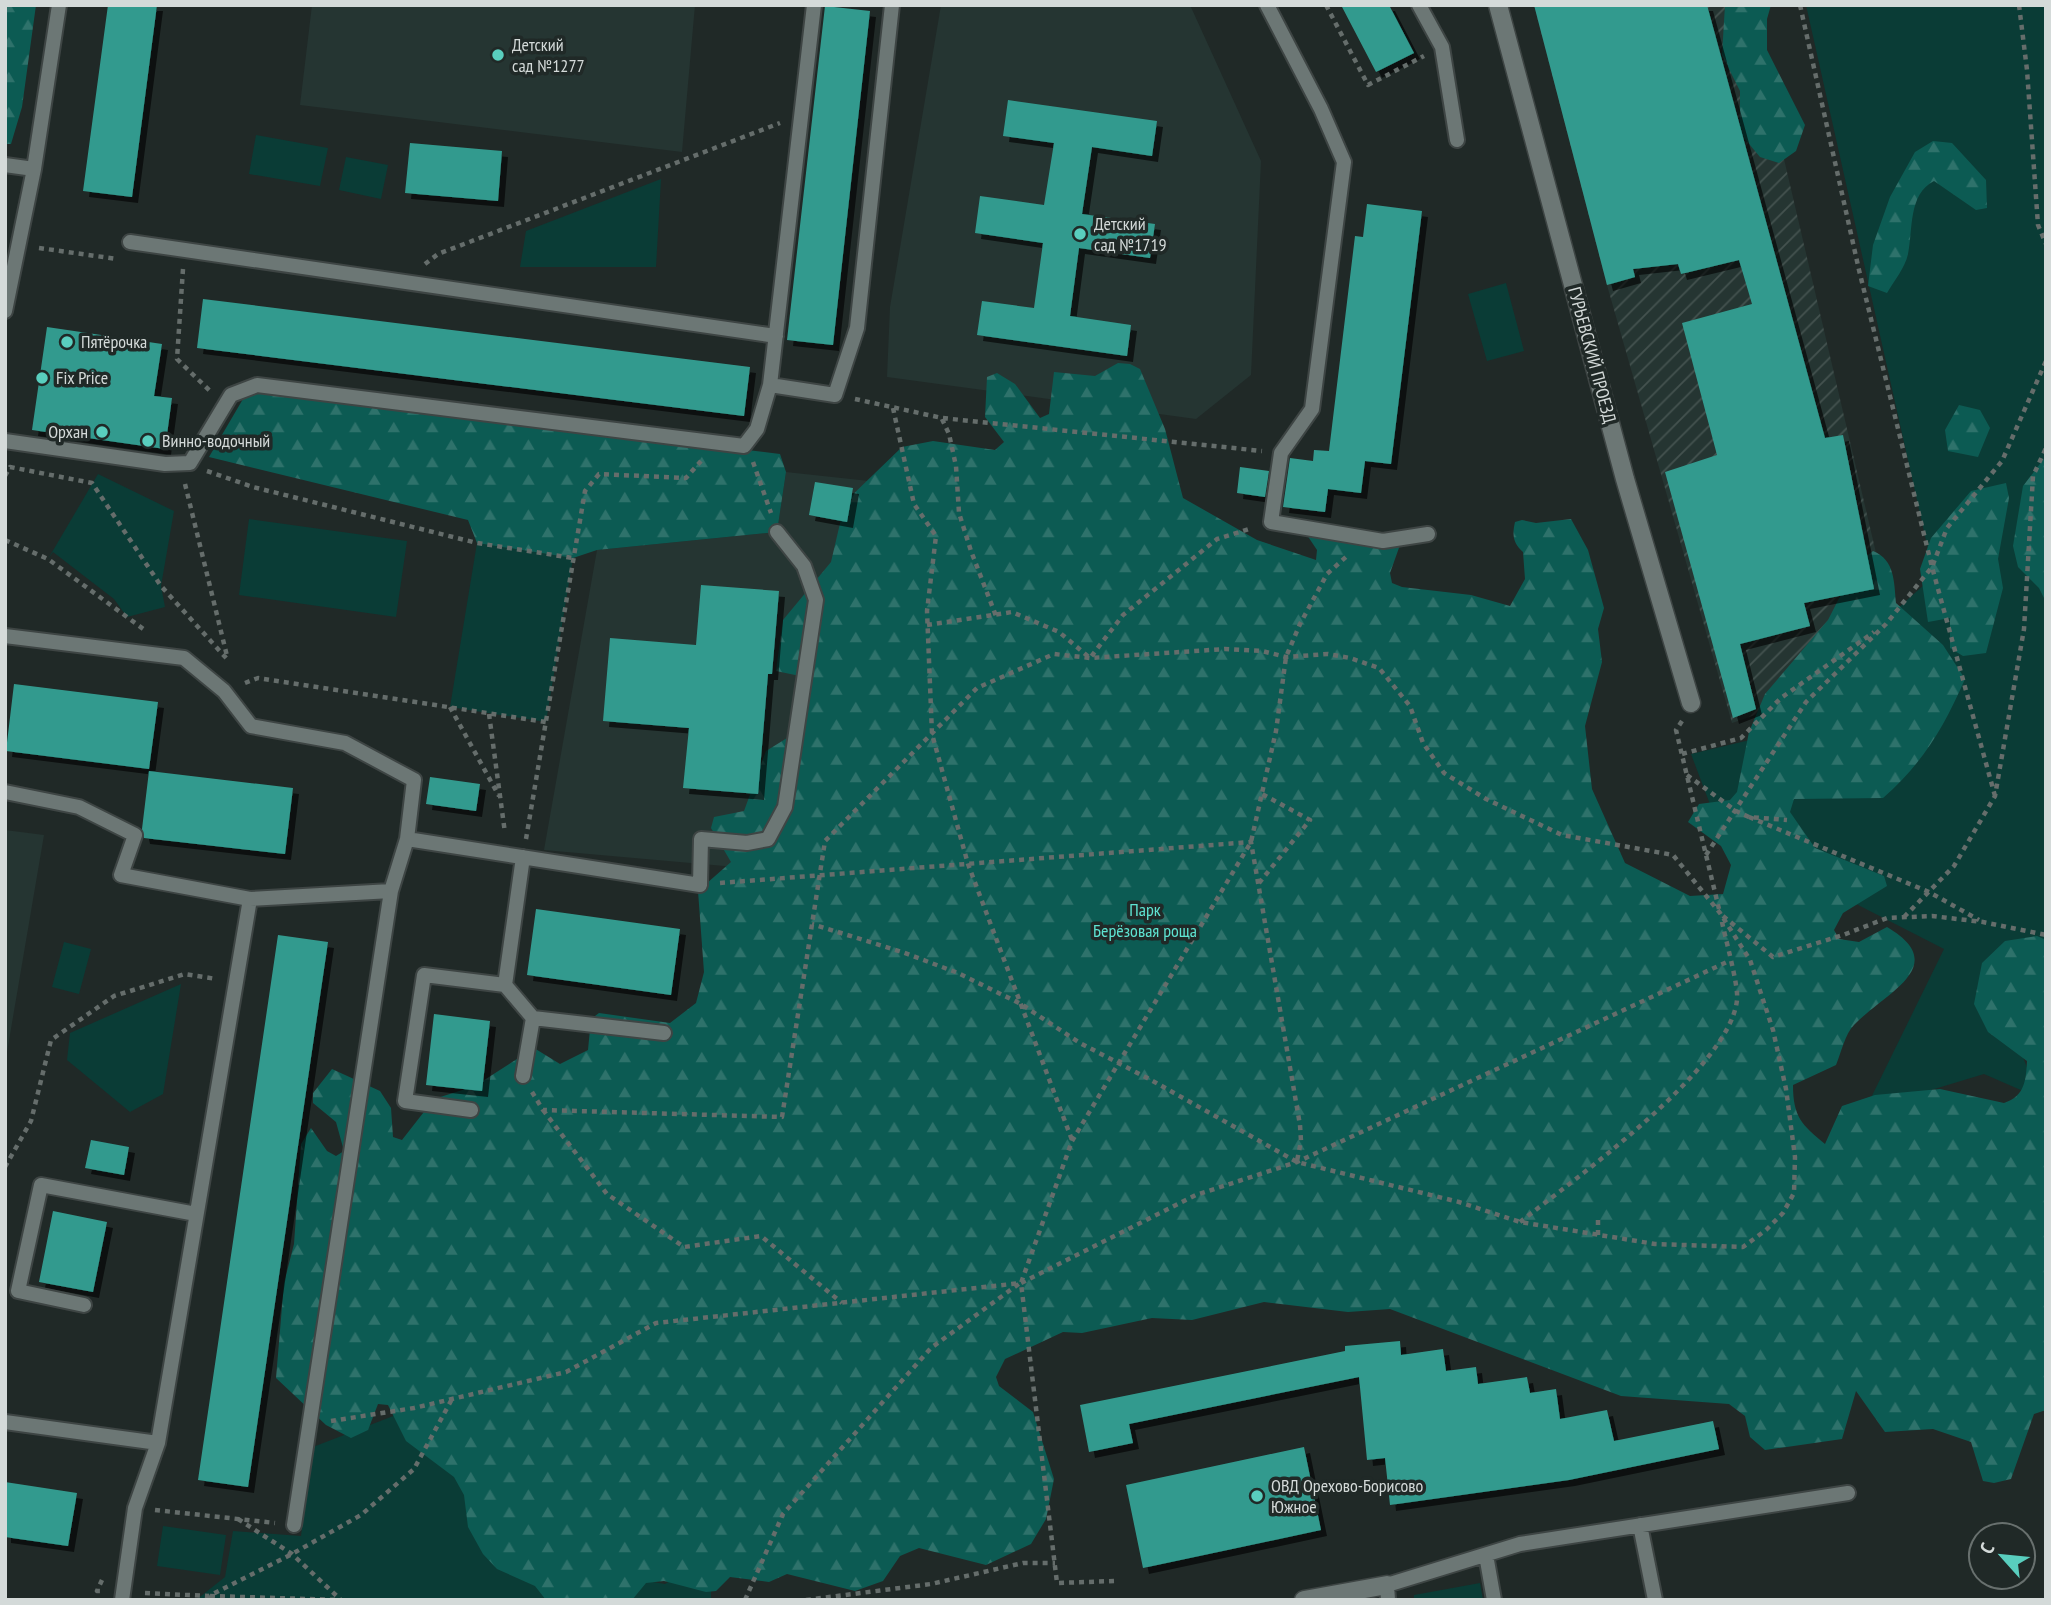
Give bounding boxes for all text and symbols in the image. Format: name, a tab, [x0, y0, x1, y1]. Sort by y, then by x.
place label: Детский сад №1277	[512, 33, 585, 77]
marker: Детский сад №1277	[490, 47, 506, 63]
place label: Детский сад №1719	[1094, 212, 1167, 256]
marker: Детский сад №1719	[1072, 226, 1088, 242]
street label: ГУРЬЕВСКИЙ ПРОЕЗД	[1563, 284, 1622, 426]
place label: Пятёрочка	[81, 330, 147, 353]
marker: Пятёрочка	[59, 334, 75, 350]
place label: Fix Price	[56, 366, 108, 389]
marker: Fix Price	[34, 370, 50, 386]
place label: Орхан	[48, 420, 88, 443]
marker: Орхан	[94, 424, 110, 440]
place label: Винно-водочный	[162, 429, 270, 452]
marker: Винно-водочный	[140, 433, 156, 449]
park label: Парк Берёзовая роща	[1093, 898, 1197, 942]
place label: ОВД Орехово-Борисово Южное	[1271, 1474, 1424, 1518]
marker: ОВД Орехово-Борисово Южное	[1249, 1488, 1265, 1504]
north arrow	[1967, 1521, 2037, 1591]
text: С	[1974, 1539, 2000, 1558]

